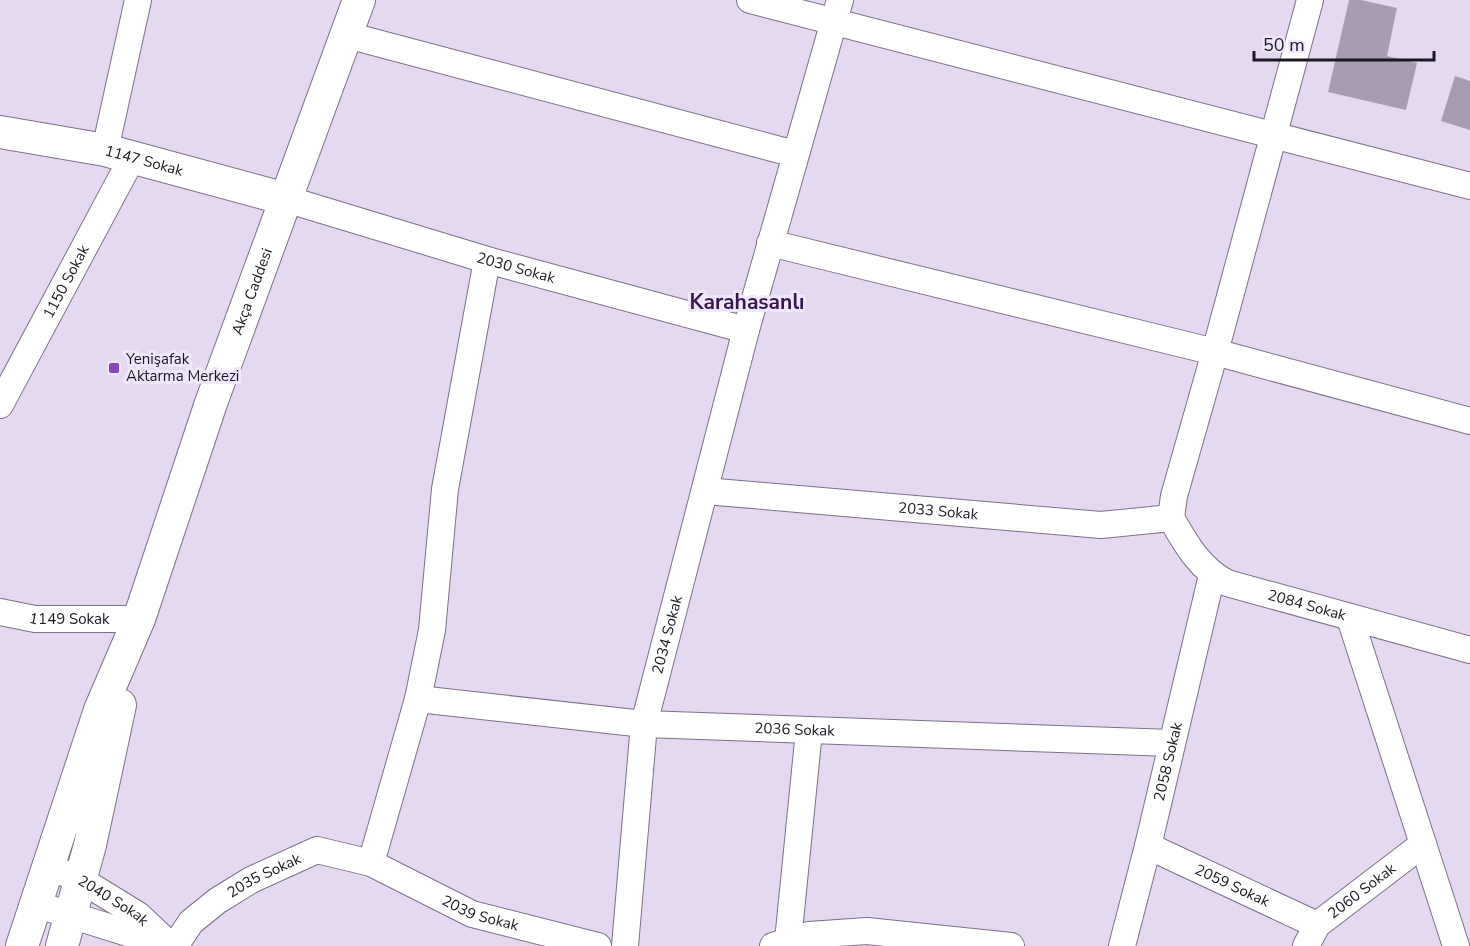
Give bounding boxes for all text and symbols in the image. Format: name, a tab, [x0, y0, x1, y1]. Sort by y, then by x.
scale bar	[1254, 24, 1434, 62]
text: 50 m	[1263, 33, 1305, 57]
street label: 1147 Sokak	[103, 140, 186, 181]
street label: 1150 Sokak	[38, 241, 94, 322]
street label: Akça Caddesi	[227, 245, 277, 338]
street label: 2030 Sokak	[474, 247, 558, 288]
district label: Karahasanlı	[690, 288, 804, 316]
place label: Yenişafak Aktarma Merkezi	[125, 349, 239, 386]
marker: Yenişafak Aktarma Merkezi	[107, 361, 121, 375]
street label: 2033 Sokak	[897, 498, 980, 524]
street label: 2084 Sokak	[1266, 585, 1349, 625]
street label: 2034 Sokak	[647, 593, 687, 676]
street label: 1149 Sokak	[27, 608, 110, 629]
street label: 2036 Sokak	[754, 718, 836, 741]
street label: 2058 Sokak	[1149, 720, 1187, 803]
street label: 2035 Sokak	[223, 848, 305, 902]
street label: 2060 Sokak	[1324, 858, 1400, 923]
street label: 2059 Sokak	[1192, 859, 1273, 912]
street label: 2040 Sokak	[74, 870, 154, 931]
street label: 2039 Sokak	[438, 890, 521, 936]

